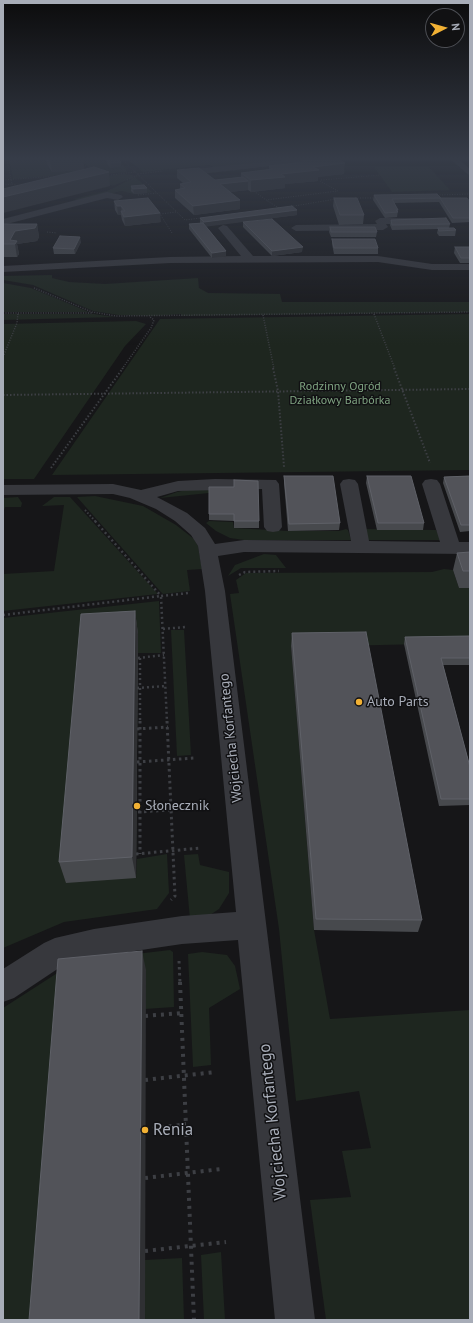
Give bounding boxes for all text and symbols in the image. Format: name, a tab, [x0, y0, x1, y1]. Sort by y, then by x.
north arrow	[425, 8, 465, 48]
text: N	[449, 23, 463, 31]
park label: Rodzinny Ogród Działkowy Barbórka	[290, 380, 390, 408]
street label: Wojciecha Korfantego	[216, 673, 246, 803]
place label: Auto Parts	[367, 694, 429, 710]
marker: Auto Parts	[354, 697, 364, 707]
place label: Słonecznik	[145, 798, 209, 814]
marker: Słonecznik	[132, 801, 142, 811]
street label: Wojciecha Korfantego	[255, 1043, 291, 1201]
place label: Renia	[153, 1120, 193, 1140]
marker: Renia	[140, 1125, 150, 1135]

